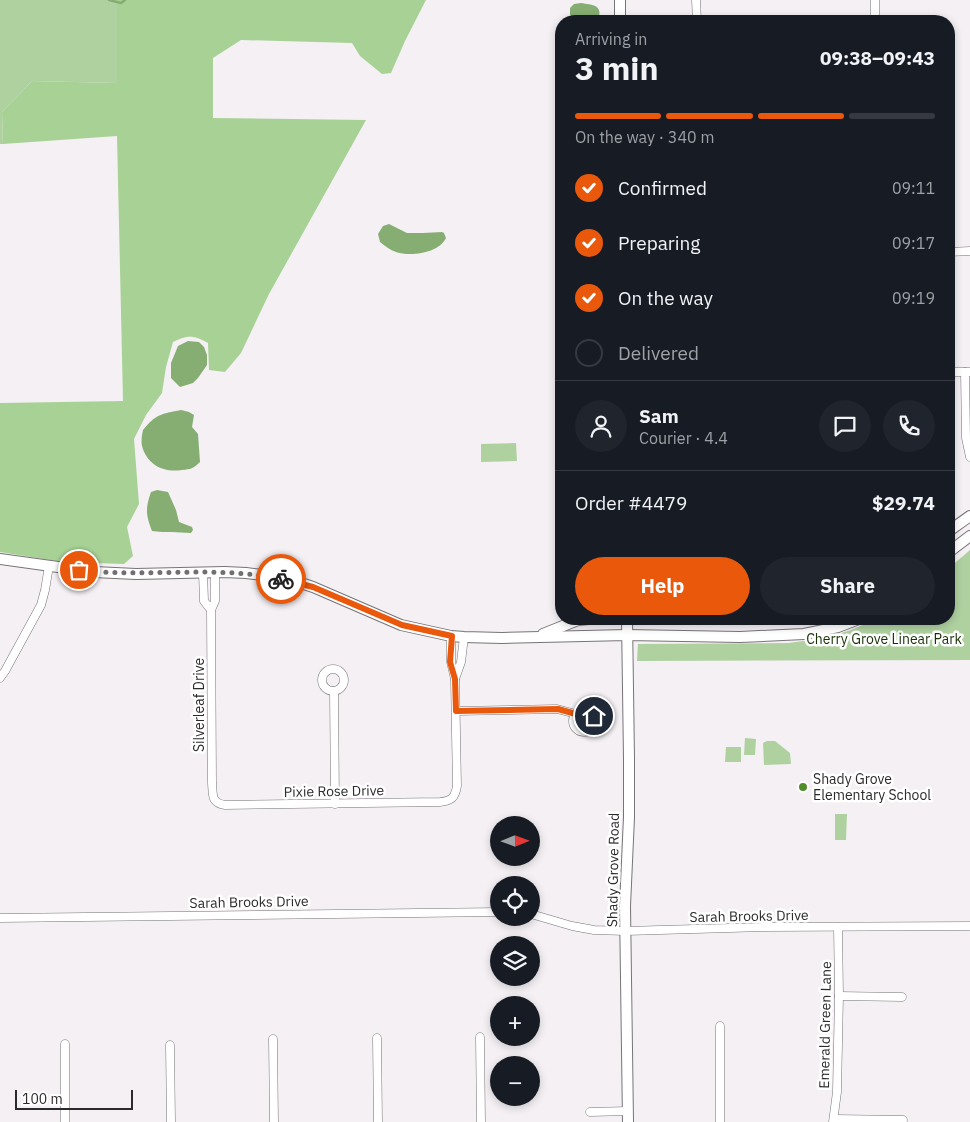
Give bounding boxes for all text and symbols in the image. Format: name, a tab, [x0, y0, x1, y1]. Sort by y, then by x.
text: Arriving in	[575, 29, 647, 49]
text: 09:38–09:43	[820, 46, 935, 70]
text: 3 min	[575, 47, 659, 89]
text: On the way · 340 m	[575, 127, 714, 147]
icon: check	[575, 174, 603, 202]
text: Confirmed	[618, 176, 707, 200]
text: 09:11	[892, 178, 935, 198]
icon: check	[575, 229, 603, 257]
text: Preparing	[618, 231, 700, 255]
text: 09:17	[892, 233, 935, 253]
icon: check	[575, 284, 603, 312]
text: On the way	[618, 286, 713, 310]
text: 09:19	[892, 288, 935, 308]
text: Delivered	[618, 341, 699, 365]
button: person	[575, 400, 627, 452]
button: chat	[819, 400, 871, 452]
button: phone	[883, 400, 935, 452]
text: Sam	[639, 404, 679, 428]
text: Courier · 4.4	[639, 428, 728, 448]
text: Order #4479	[575, 491, 687, 515]
text: $29.74	[872, 491, 935, 515]
pin	[58, 549, 100, 591]
courier	[256, 554, 306, 604]
icon: bag	[65, 556, 93, 584]
button: Help	[575, 557, 750, 615]
button: Share	[760, 557, 935, 615]
icon: bike	[267, 565, 295, 593]
park label: Cherry Grove Linear Park	[806, 630, 962, 648]
street label: Silverleaf Drive	[190, 658, 208, 752]
pin	[573, 695, 615, 737]
icon: home	[580, 702, 608, 730]
place label: Shady Grove Elementary School	[813, 770, 931, 804]
street label: Pixie Rose Drive	[284, 781, 385, 801]
marker: Shady Grove Elementary School	[797, 781, 809, 793]
street label: Shady Grove Road	[603, 813, 623, 927]
north arrow	[490, 816, 540, 866]
map controls	[490, 816, 540, 1106]
button: locate	[490, 876, 540, 926]
street label: Sarah Brooks Drive	[189, 892, 309, 912]
street label: Sarah Brooks Drive	[689, 906, 809, 926]
button: layers	[490, 936, 540, 986]
street label: Emerald Green Lane	[815, 961, 835, 1089]
button: +	[490, 996, 540, 1046]
button: −	[490, 1056, 540, 1106]
scale bar	[15, 1087, 132, 1110]
text: 100 m	[22, 1090, 63, 1108]

